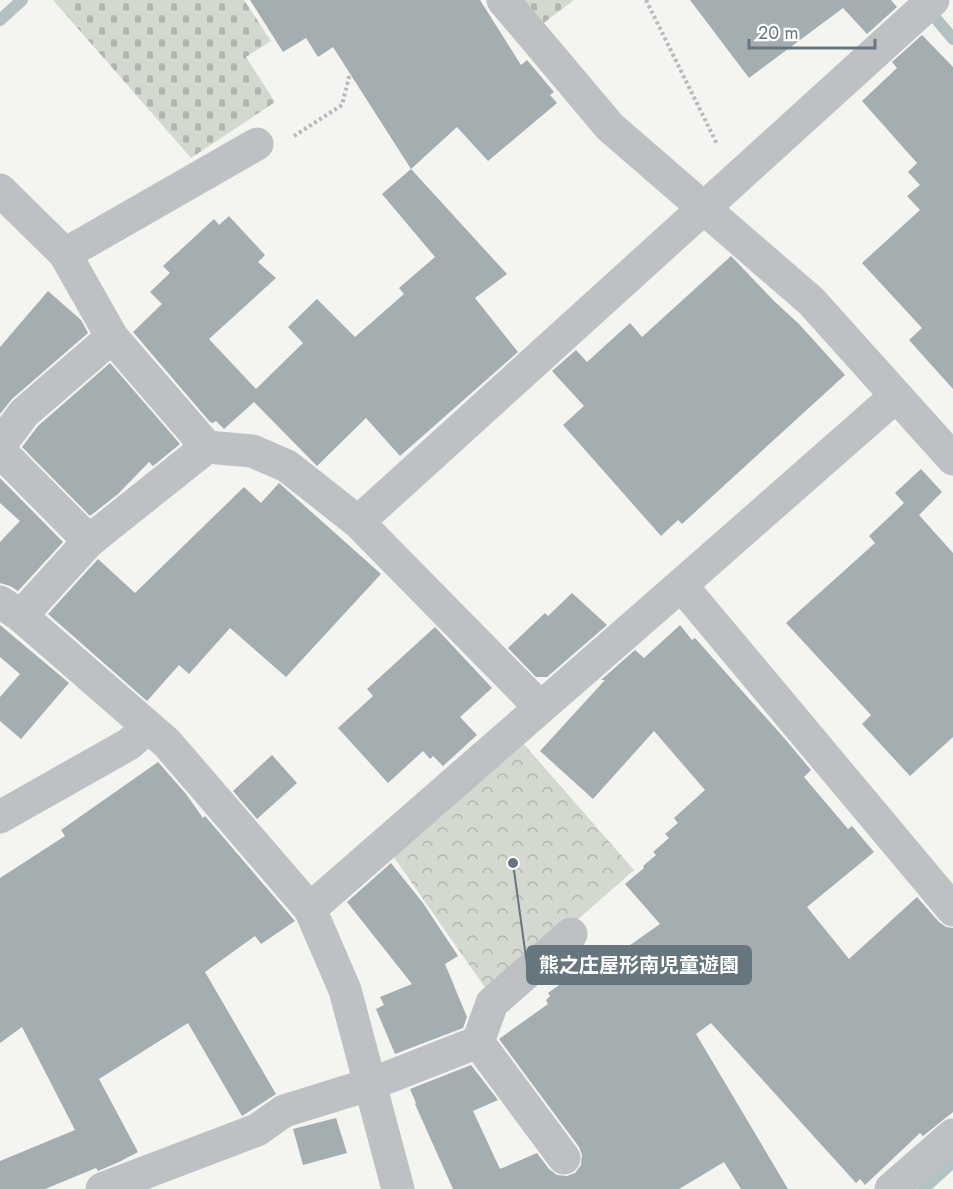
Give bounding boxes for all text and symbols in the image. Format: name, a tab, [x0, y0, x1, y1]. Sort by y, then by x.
scale bar	[749, 12, 875, 50]
text: 20 m	[758, 20, 798, 46]
callout: 熊之庄屋形南児童遊園	[527, 946, 751, 984]
text: 熊之庄屋形南児童遊園	[539, 951, 739, 980]

